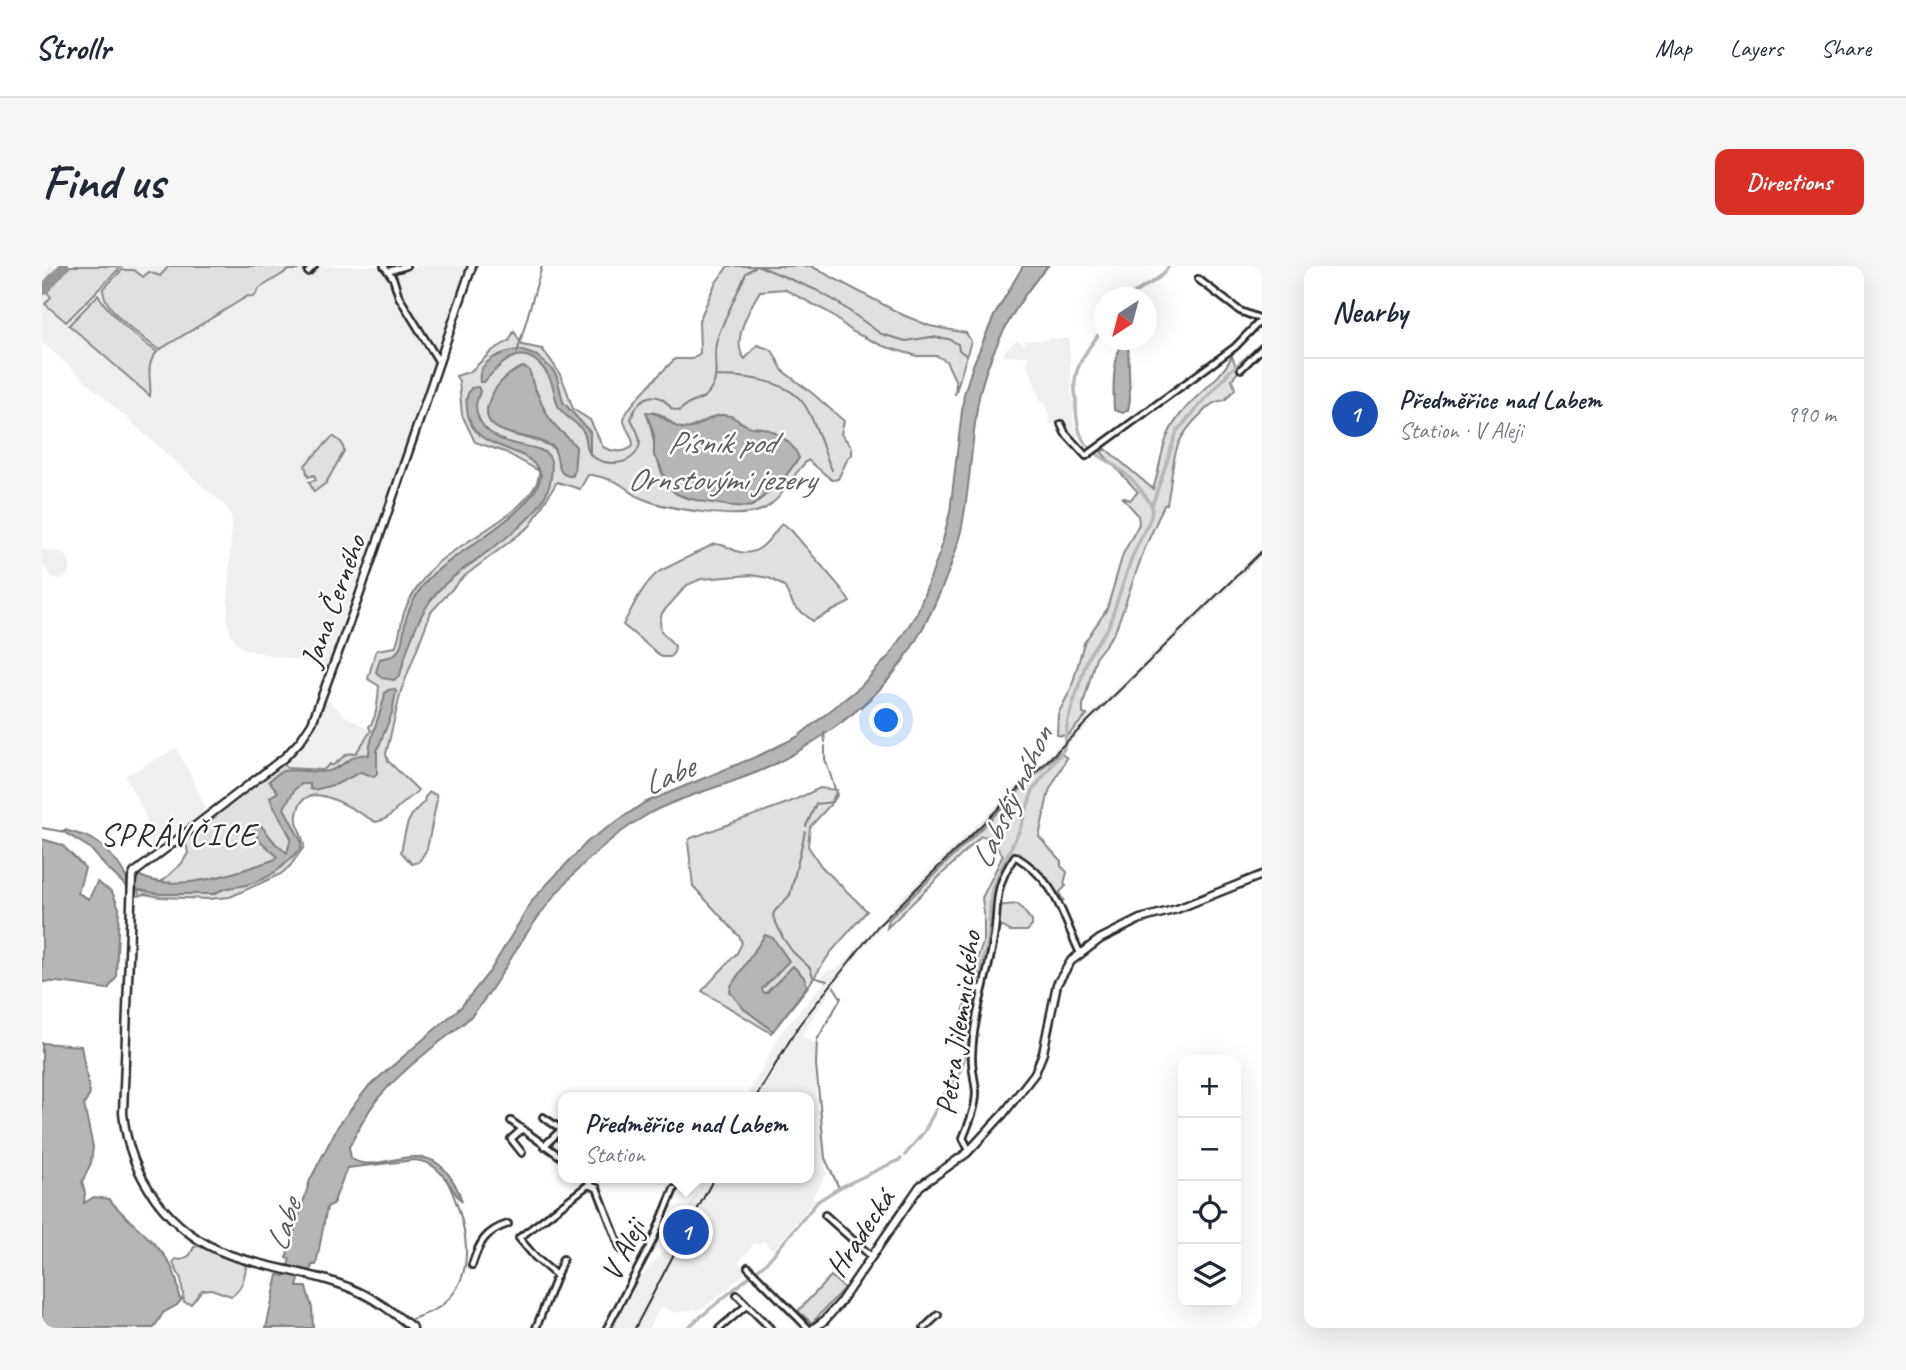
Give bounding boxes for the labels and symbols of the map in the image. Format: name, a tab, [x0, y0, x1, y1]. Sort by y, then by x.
north arrow	[1094, 287, 1157, 350]
water label: Písník pod Ornstovými jezery	[627, 422, 820, 500]
street label: Jana Černého	[291, 529, 375, 674]
your location	[869, 703, 903, 737]
water label: Labský náhon	[961, 717, 1063, 875]
water label: Labe	[636, 745, 704, 804]
district label: SPRÁVČICE	[100, 814, 260, 855]
street label: Petra Jilemnického	[926, 927, 990, 1117]
street label: Hradecká	[817, 1180, 905, 1284]
water label: Labe	[256, 1190, 312, 1256]
pin: 1	[663, 1206, 709, 1258]
street label: V Aleji	[592, 1210, 655, 1287]

